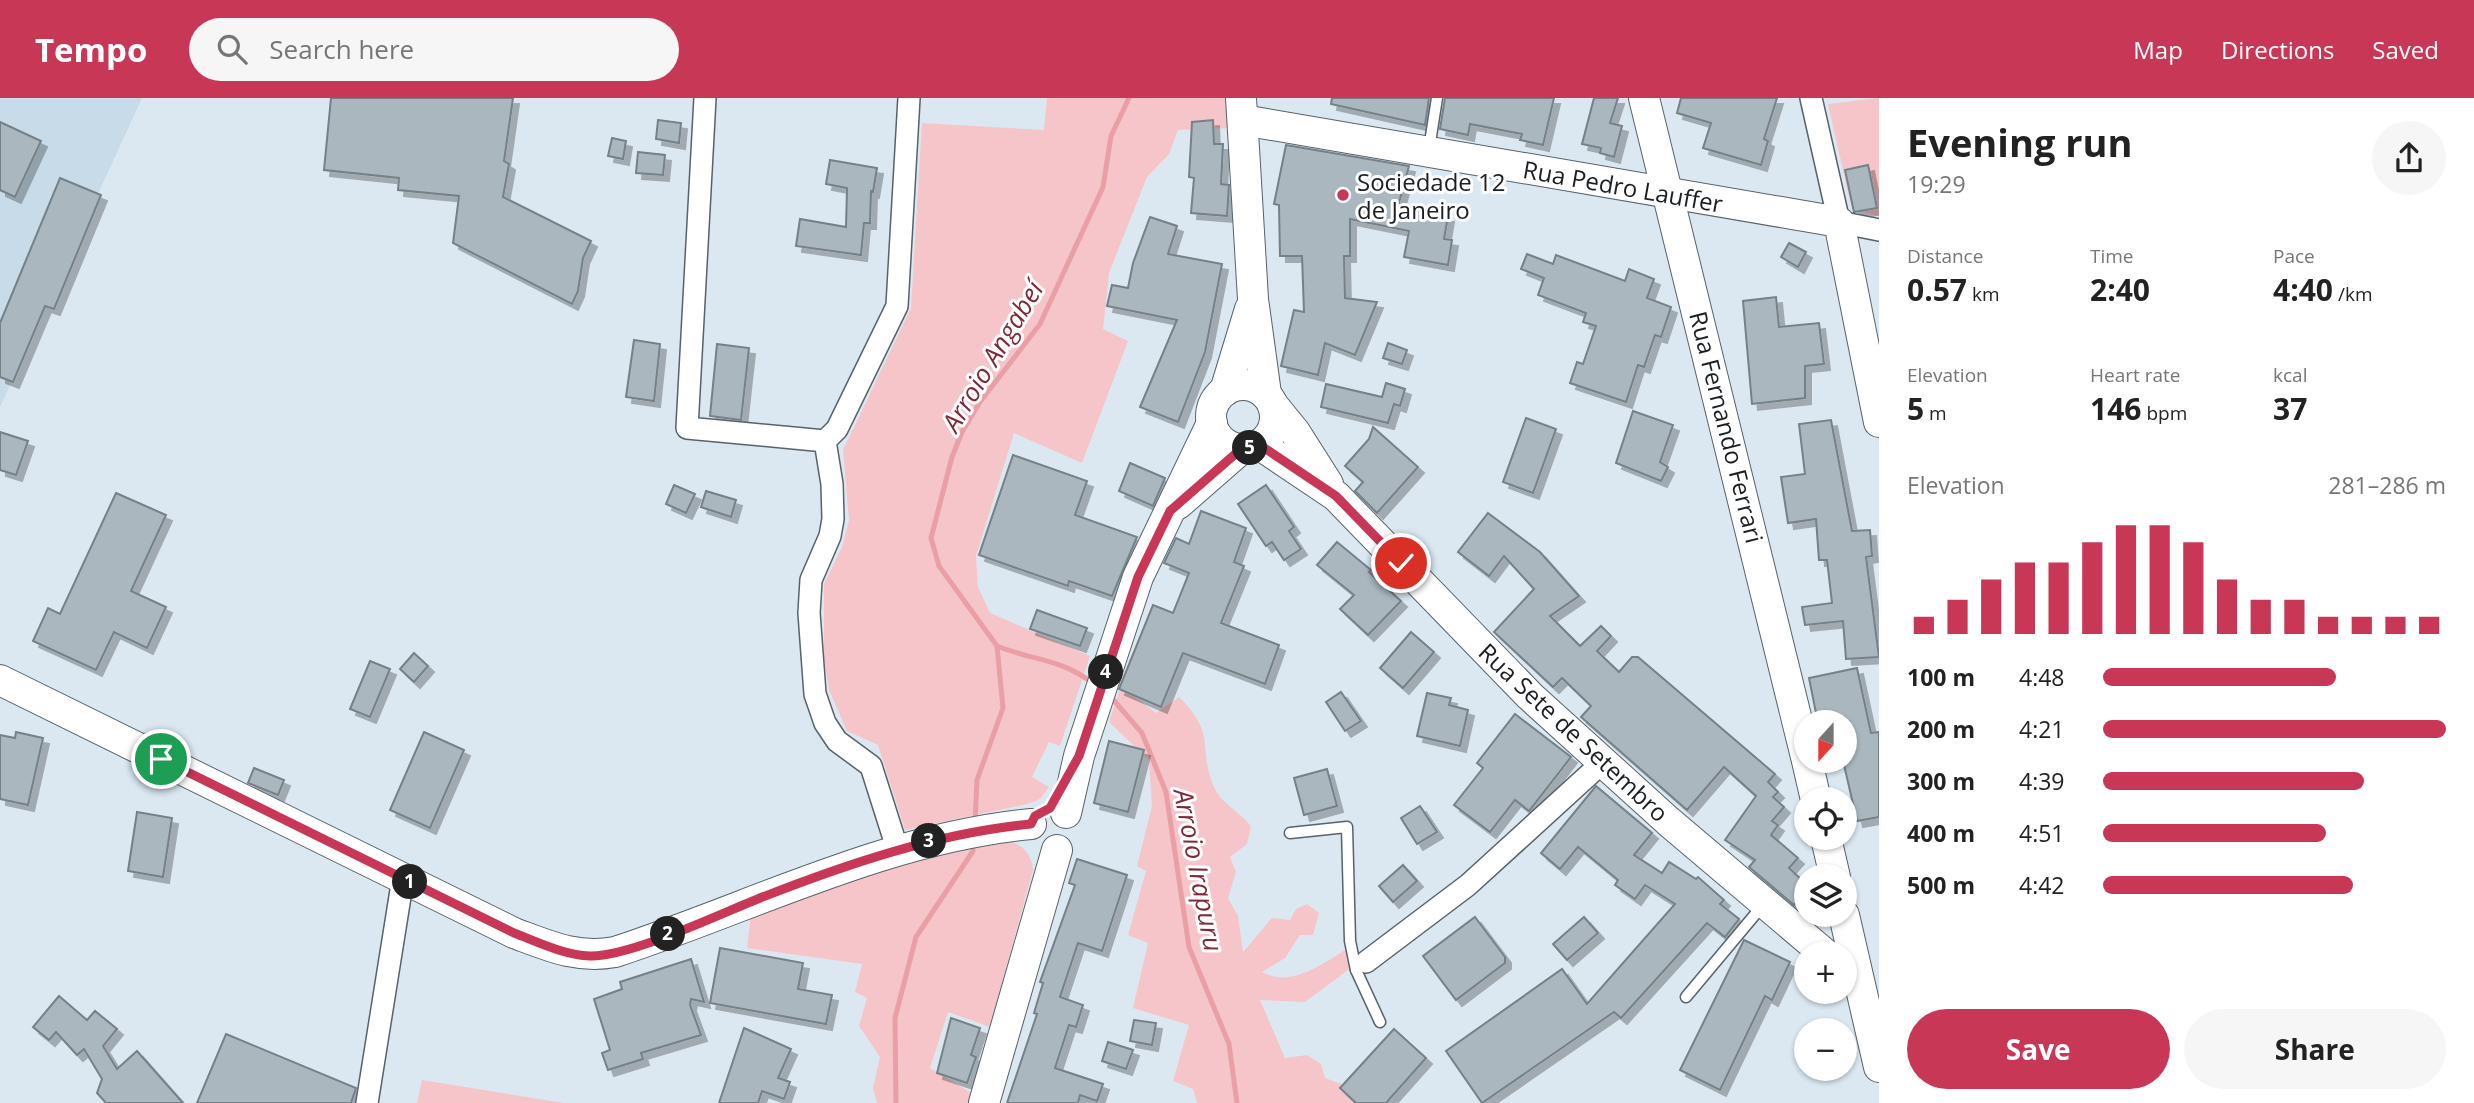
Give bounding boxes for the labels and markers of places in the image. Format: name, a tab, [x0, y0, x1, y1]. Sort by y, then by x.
place label: Sociedade 12 de Janeiro	[1357, 165, 1506, 226]
marker: Sociedade 12 de Janeiro	[1335, 187, 1351, 203]
pin: 5	[1232, 430, 1268, 466]
pin	[1371, 533, 1431, 593]
pin: 4	[1088, 654, 1124, 690]
pin	[131, 729, 191, 789]
pin: 3	[912, 824, 946, 858]
pin: 1	[392, 864, 428, 900]
pin: 2	[650, 916, 686, 952]

